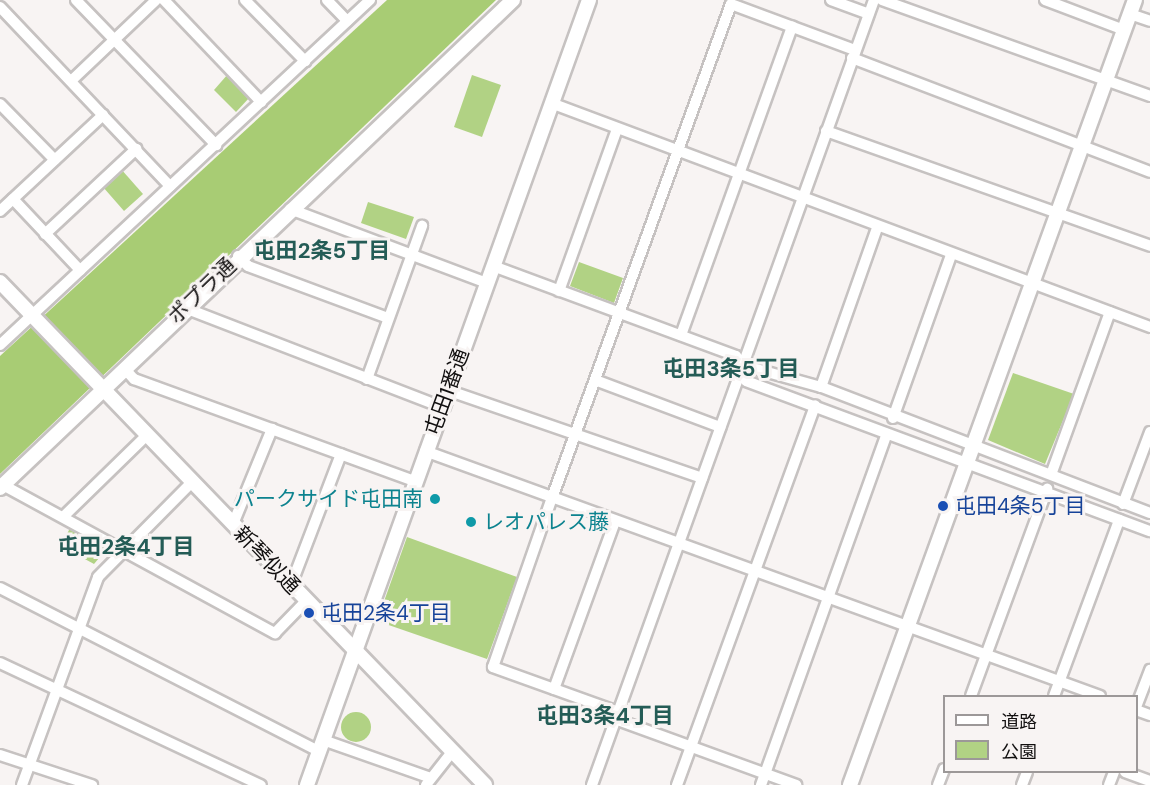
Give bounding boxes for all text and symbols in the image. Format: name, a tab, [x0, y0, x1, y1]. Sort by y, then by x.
district label: 屯田2条5丁目	[254, 238, 390, 264]
street label: ポプラ通	[163, 253, 241, 329]
street label: 屯田1番通	[420, 345, 474, 439]
district label: 屯田3条5丁目	[663, 356, 799, 382]
place label: パークサイド屯田南	[234, 486, 423, 512]
marker: パークサイド屯田南	[428, 492, 442, 506]
place label: 屯田4条5丁目	[955, 493, 1086, 519]
marker: 屯田4条5丁目	[936, 499, 950, 513]
place label: レオパレス藤	[483, 509, 609, 535]
marker: レオパレス藤	[464, 515, 478, 529]
street label: 新琴似通	[229, 521, 305, 599]
district label: 屯田2条4丁目	[58, 534, 194, 560]
place label: 屯田2条4丁目	[321, 600, 451, 626]
marker: 屯田2条4丁目	[302, 606, 316, 620]
legend	[943, 695, 1138, 773]
district label: 屯田3条4丁目	[536, 703, 674, 729]
text: 道路	[1001, 710, 1037, 734]
text: 公園	[1001, 740, 1037, 764]

